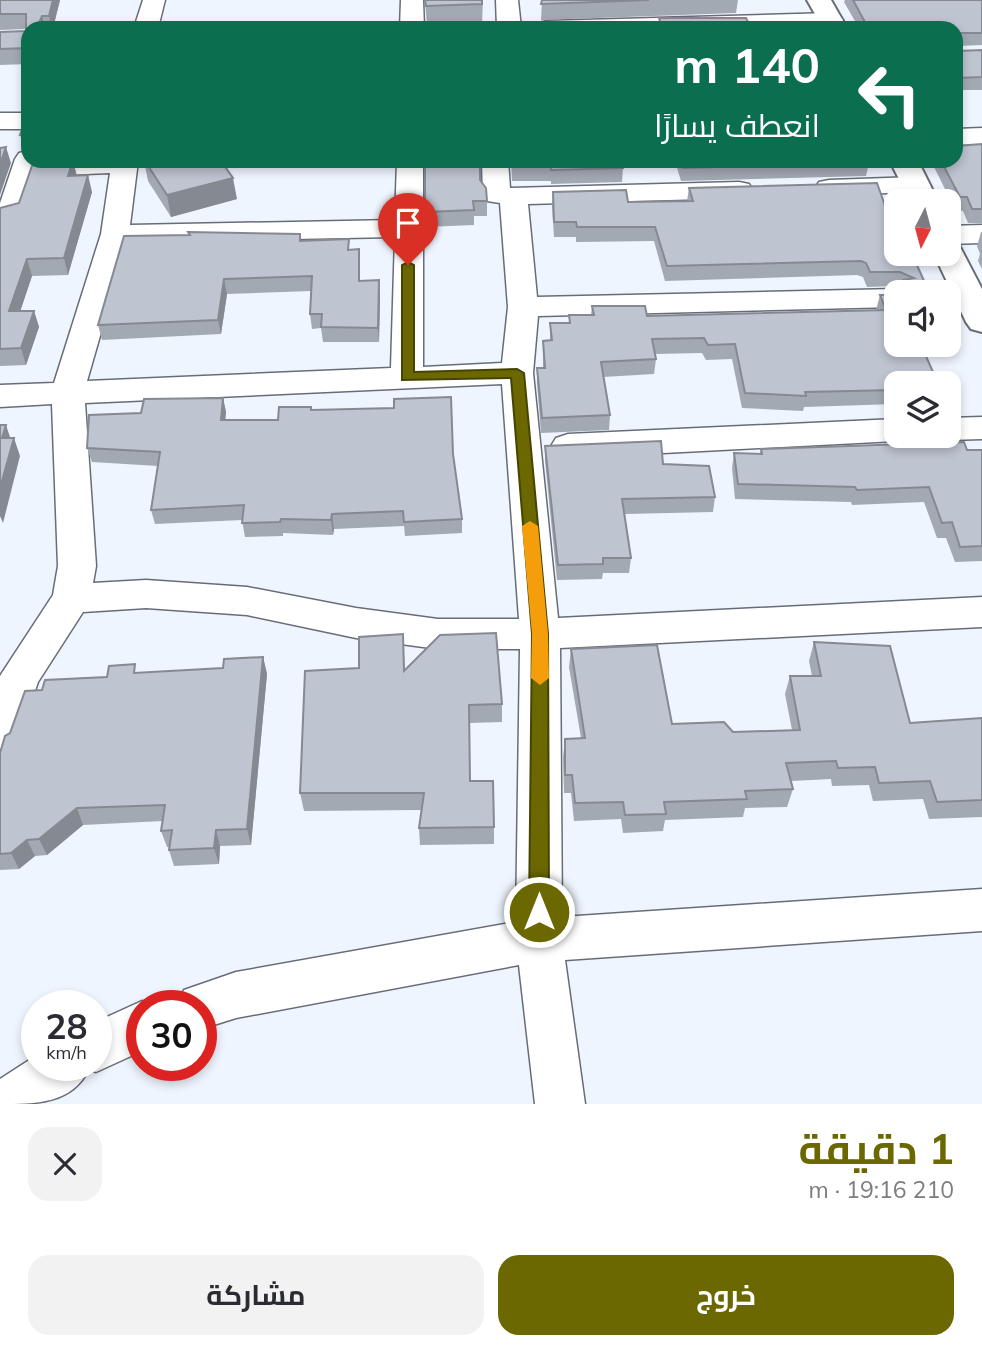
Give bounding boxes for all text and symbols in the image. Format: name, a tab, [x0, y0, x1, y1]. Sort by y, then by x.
text: 140 m	[674, 34, 820, 95]
icon: left	[844, 49, 935, 140]
text: انعطف يسارًا	[654, 105, 820, 145]
north arrow	[884, 189, 961, 266]
map controls	[884, 189, 961, 448]
pin	[378, 193, 438, 265]
icon: arrive	[389, 204, 427, 242]
button: sound	[884, 280, 961, 357]
button: layers	[884, 371, 961, 448]
position arrow	[502, 875, 576, 949]
speed limit sign: 30	[126, 990, 217, 1081]
text: 28	[45, 1004, 88, 1048]
text: km/h	[46, 1041, 87, 1064]
text: 1 دقيقة	[799, 1122, 954, 1175]
button: close	[28, 1127, 102, 1201]
text: 210 m · 19:16	[809, 1175, 954, 1204]
button: مشاركة	[28, 1255, 484, 1335]
button: خروج	[498, 1255, 954, 1335]

